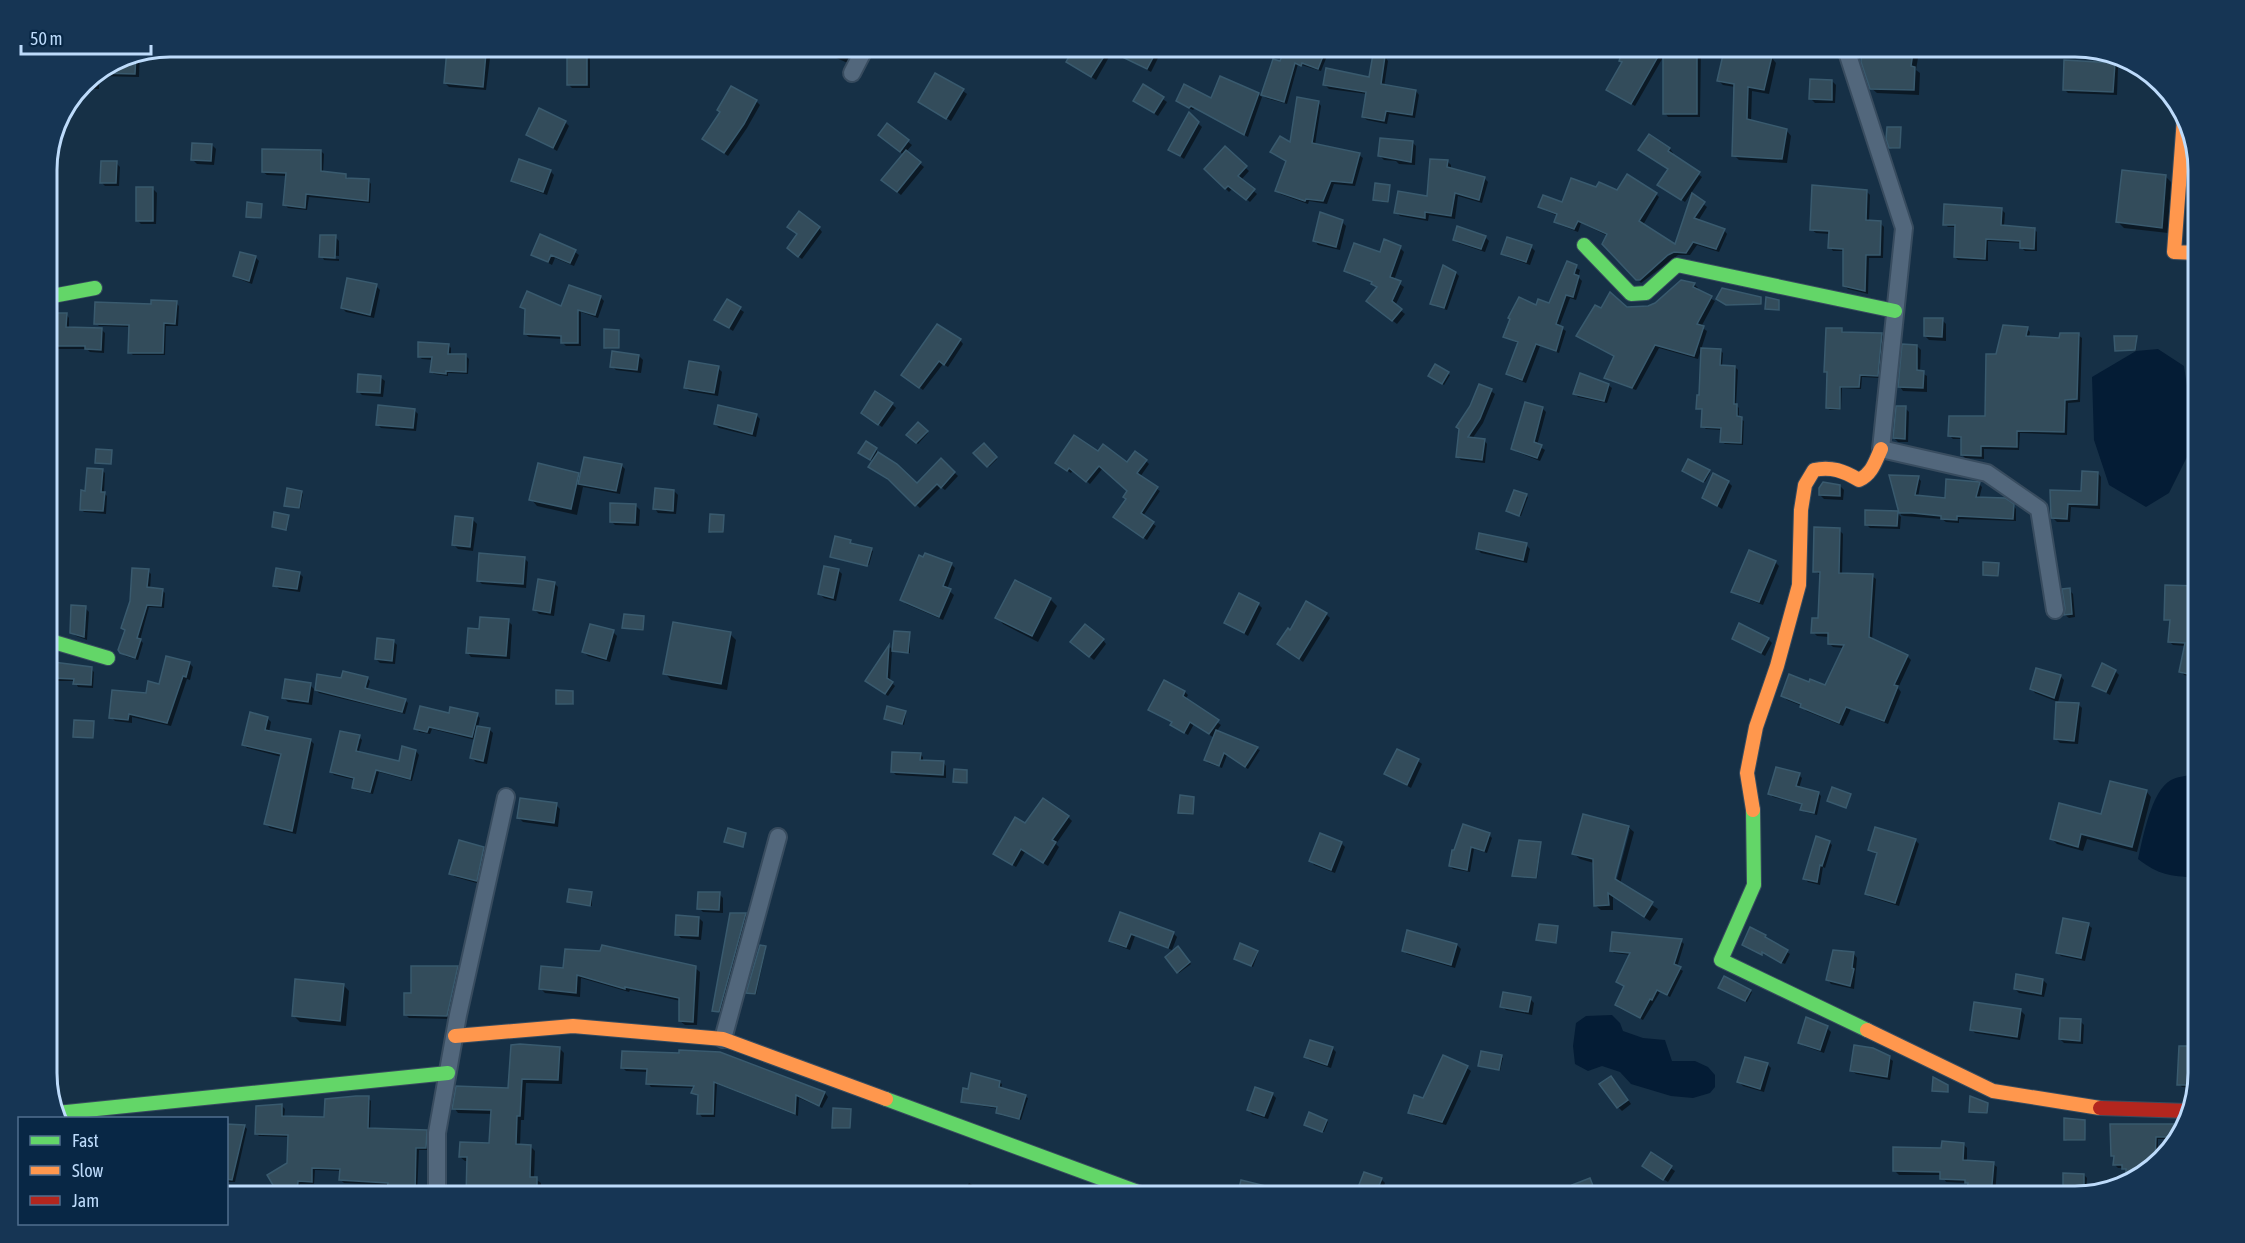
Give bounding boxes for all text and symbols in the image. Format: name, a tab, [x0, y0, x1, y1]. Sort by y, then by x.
scale bar	[21, 18, 152, 56]
text: 50 m	[30, 28, 62, 49]
legend	[18, 1117, 228, 1225]
text: Fast	[72, 1130, 99, 1151]
text: Slow	[72, 1160, 103, 1181]
text: Jam	[72, 1190, 99, 1211]

